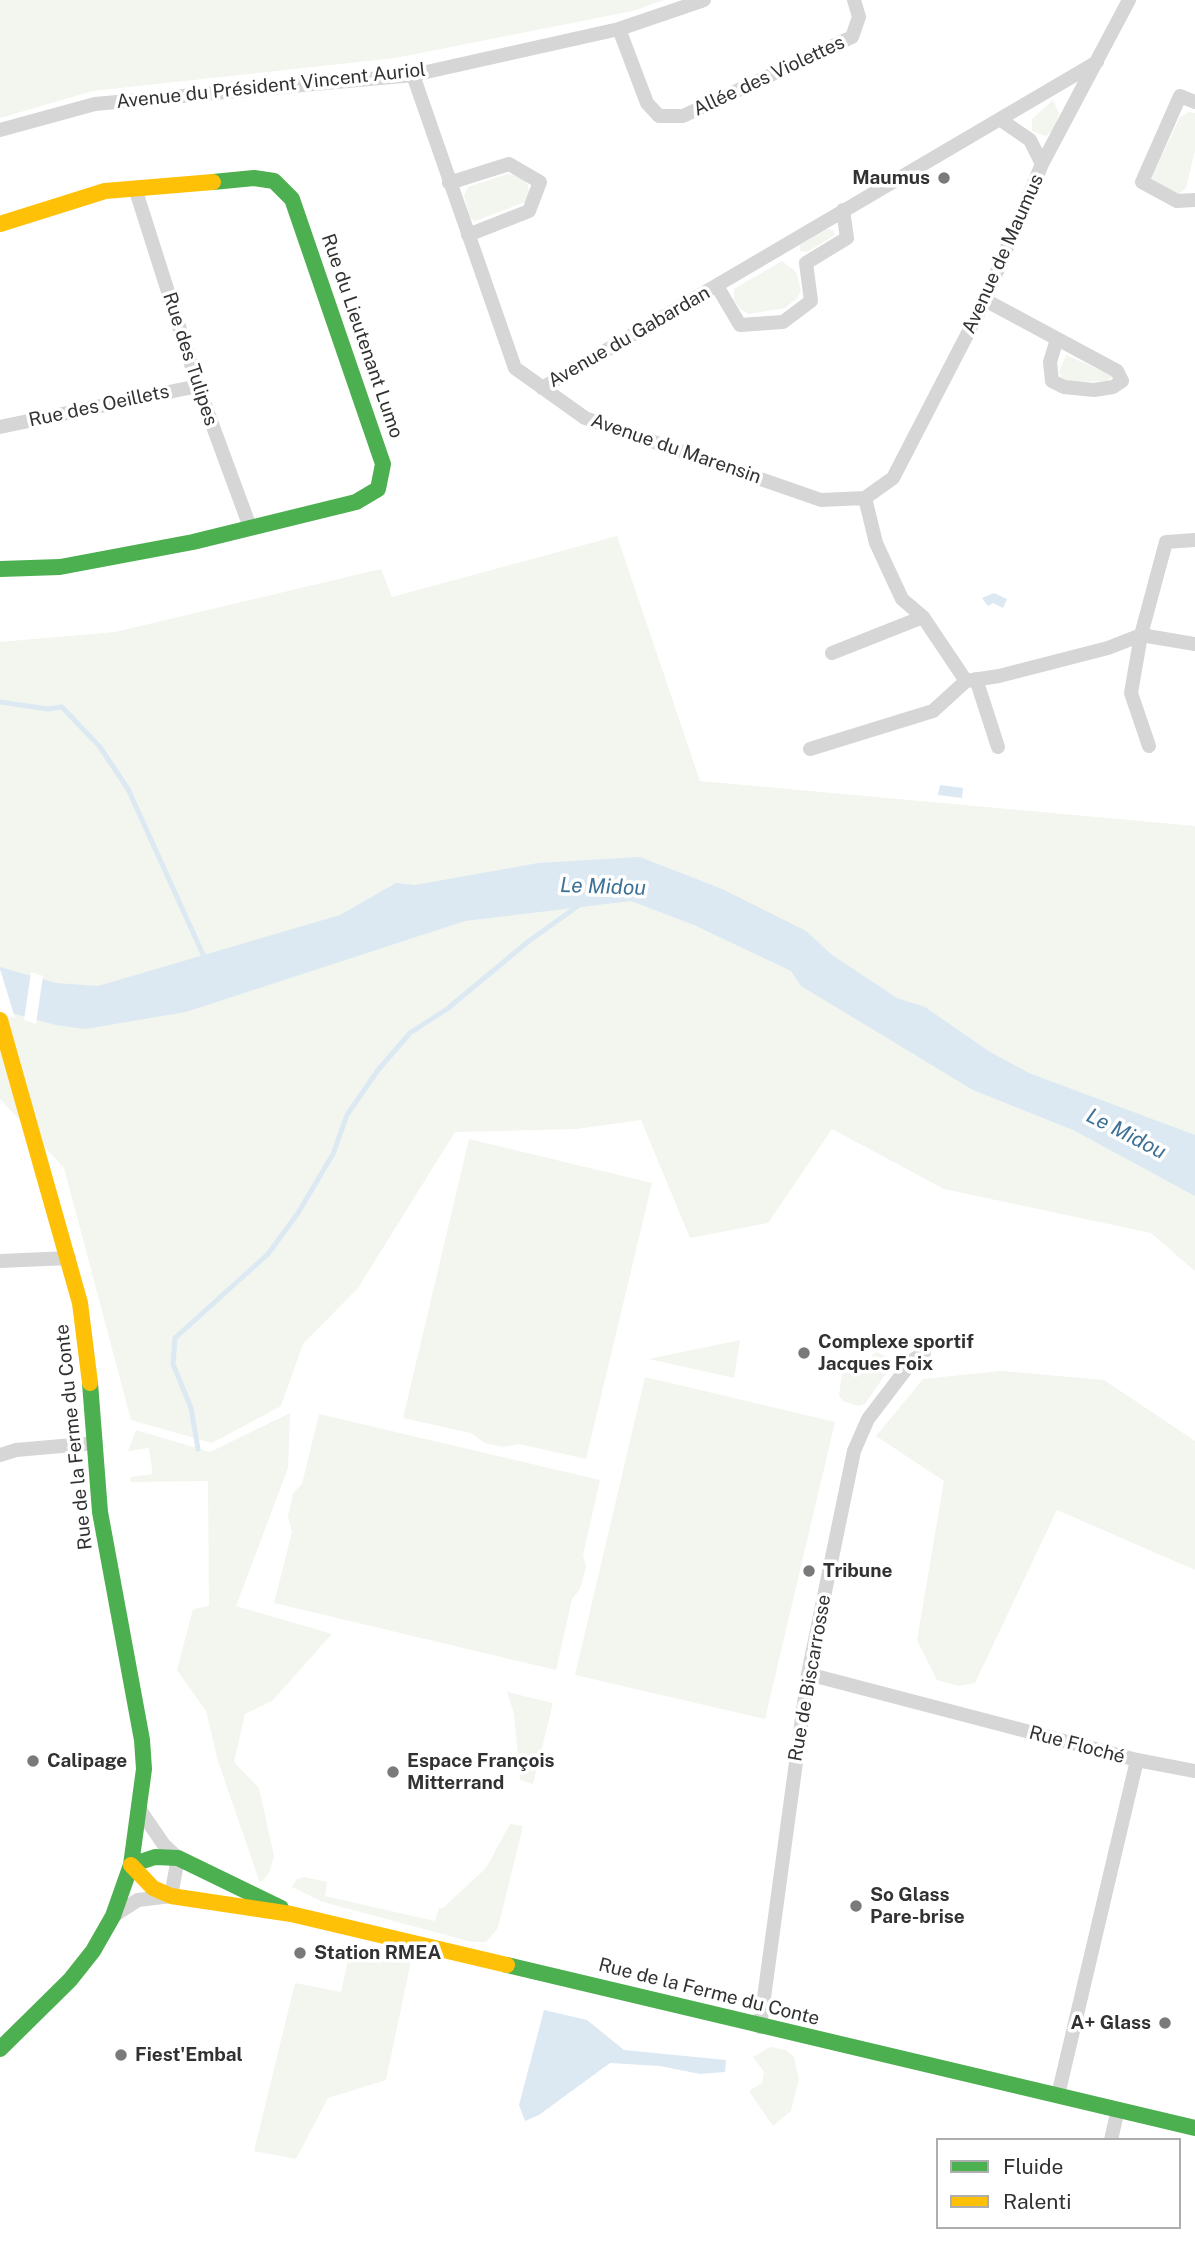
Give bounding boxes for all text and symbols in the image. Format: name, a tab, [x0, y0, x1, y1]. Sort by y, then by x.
street label: Allée des Violettes	[690, 31, 848, 121]
street label: Avenue du Président Vincent Auriol	[115, 58, 427, 114]
place label: Maumus	[852, 167, 930, 189]
marker: Maumus	[936, 170, 952, 186]
street label: Avenue de Maumus	[958, 171, 1048, 337]
street label: Rue du Lieutenant Lumo	[316, 231, 408, 441]
street label: Avenue du Gabardan	[544, 281, 714, 393]
street label: Rue des Tulipes	[158, 289, 222, 429]
street label: Rue des Oeillets	[27, 380, 171, 432]
street label: Avenue du Marensin	[588, 409, 764, 489]
water label: Le Midou	[559, 873, 647, 901]
water label: Le Midou	[1082, 1103, 1170, 1165]
street label: Rue de la Ferme du Conte	[51, 1323, 97, 1551]
place label: Complexe sportif Jacques Foix	[818, 1331, 974, 1375]
marker: Complexe sportif Jacques Foix	[796, 1345, 812, 1361]
place label: Tribune	[823, 1560, 892, 1582]
marker: Tribune	[801, 1563, 817, 1579]
street label: Rue de Biscarrosse	[784, 1593, 836, 1763]
street label: Rue Floché	[1027, 1721, 1127, 1769]
place label: Calipage	[47, 1750, 127, 1772]
place label: Espace François Mitterrand	[407, 1750, 555, 1794]
marker: Calipage	[25, 1753, 41, 1769]
marker: Espace François Mitterrand	[385, 1764, 401, 1780]
place label: So Glass Pare-brise	[870, 1884, 965, 1928]
marker: So Glass Pare-brise	[848, 1898, 864, 1914]
place label: Station RMEA	[314, 1942, 441, 1964]
marker: Station RMEA	[292, 1945, 308, 1961]
street label: Rue de la Ferme du Conte	[596, 1953, 822, 2031]
place label: A+ Glass	[1071, 2012, 1151, 2034]
marker: A+ Glass	[1157, 2015, 1173, 2031]
place label: Fiest'Embal	[135, 2044, 243, 2066]
marker: Fiest'Embal	[113, 2047, 129, 2063]
legend	[936, 2138, 1181, 2229]
text: Fluide	[1003, 2154, 1063, 2179]
text: Ralenti	[1003, 2189, 1071, 2214]

